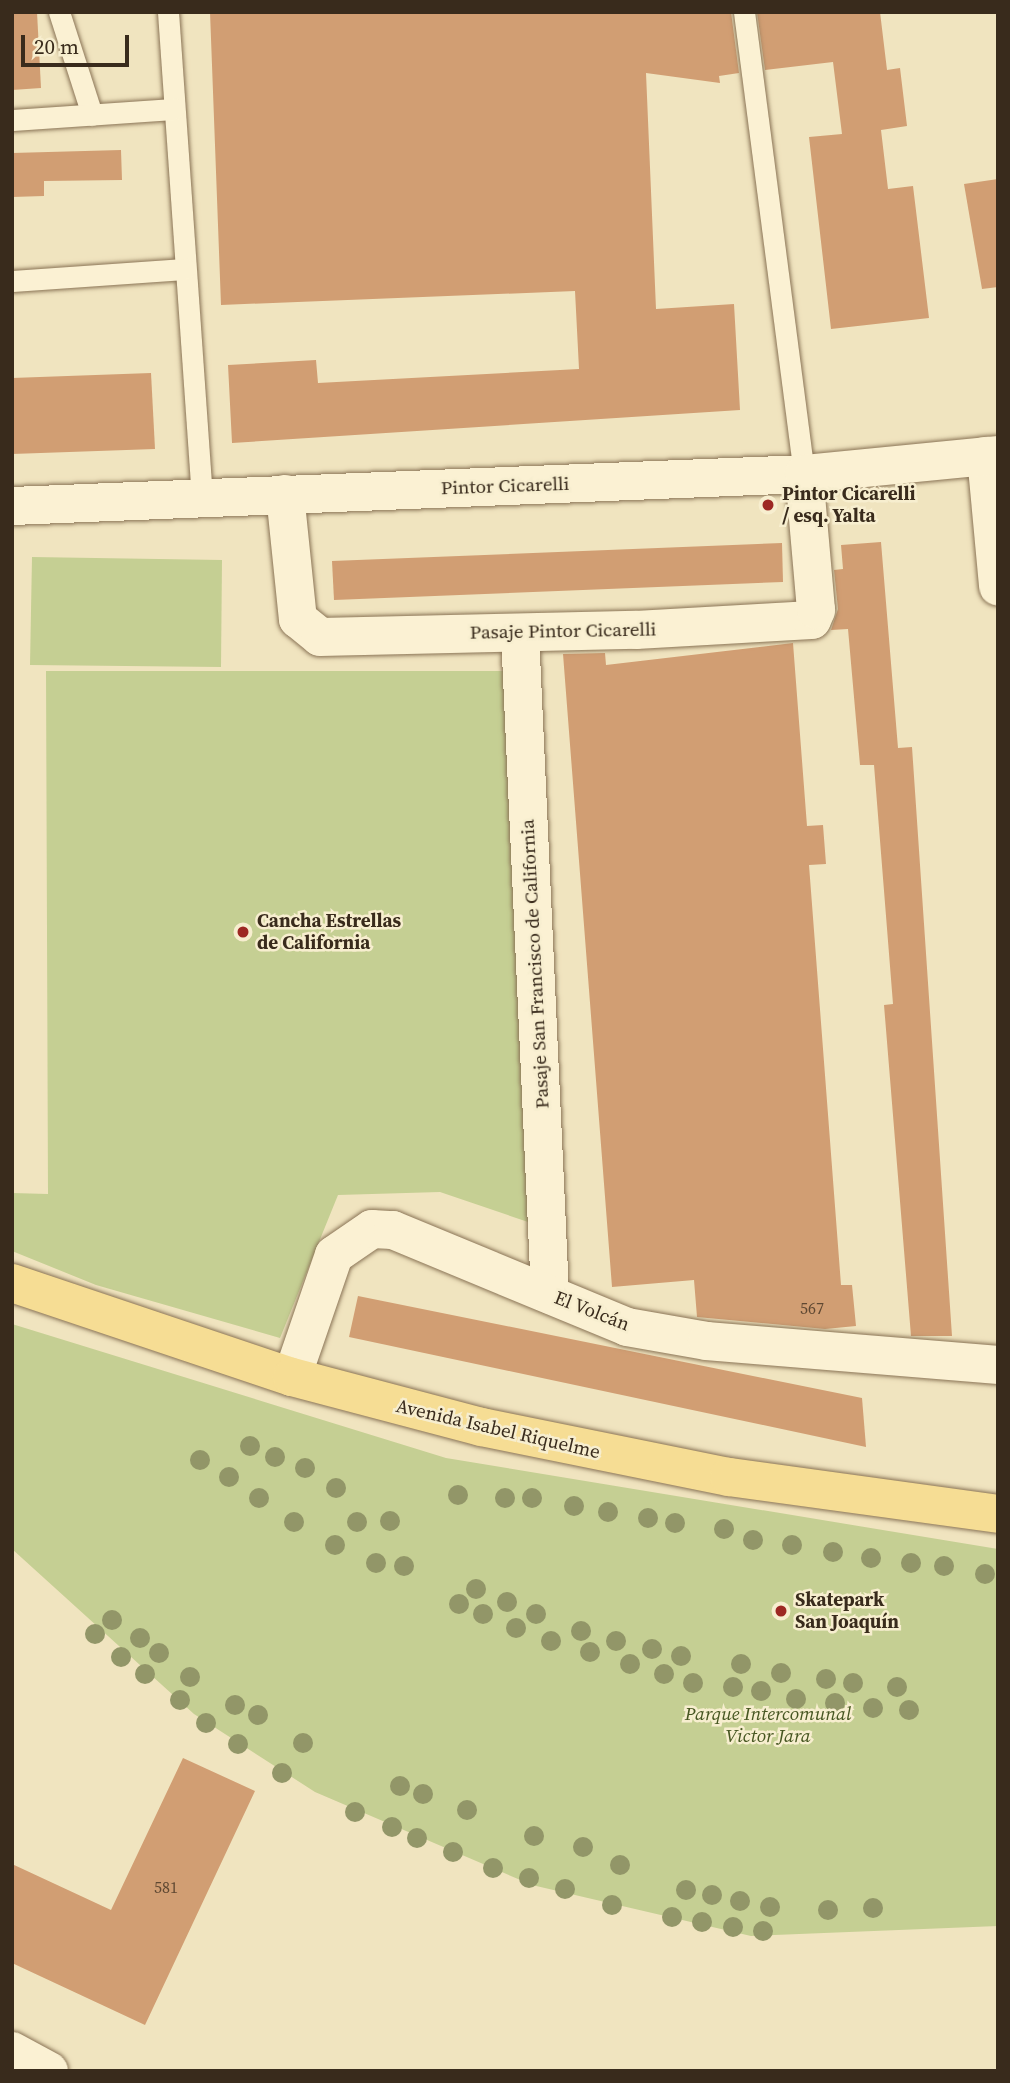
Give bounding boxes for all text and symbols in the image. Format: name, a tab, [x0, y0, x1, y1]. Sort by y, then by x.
scale bar	[24, 21, 133, 65]
text: 20 m	[34, 32, 79, 61]
street label: Pintor Cicarelli	[440, 472, 570, 500]
place label: Pintor Cicarelli / esq. Yalta	[782, 483, 916, 527]
marker: Pintor Cicarelli / esq. Yalta	[760, 497, 776, 513]
street label: Pasaje Pintor Cicarelli	[470, 618, 656, 644]
street label: Pasaje San Francisco de California	[516, 819, 554, 1109]
place label: Cancha Estrellas de California	[257, 910, 401, 954]
marker: Cancha Estrellas de California	[235, 924, 251, 940]
street label: El Volcán	[551, 1286, 633, 1336]
house number: 567	[800, 1298, 824, 1318]
street label: Avenida Isabel Riquelme	[394, 1394, 602, 1464]
place label: Skatepark San Joaquín	[795, 1589, 899, 1633]
marker: Skatepark San Joaquín	[773, 1603, 789, 1619]
park label: Parque Intercomunal Victor Jara	[685, 1703, 851, 1747]
house number: 581	[154, 1877, 178, 1897]

